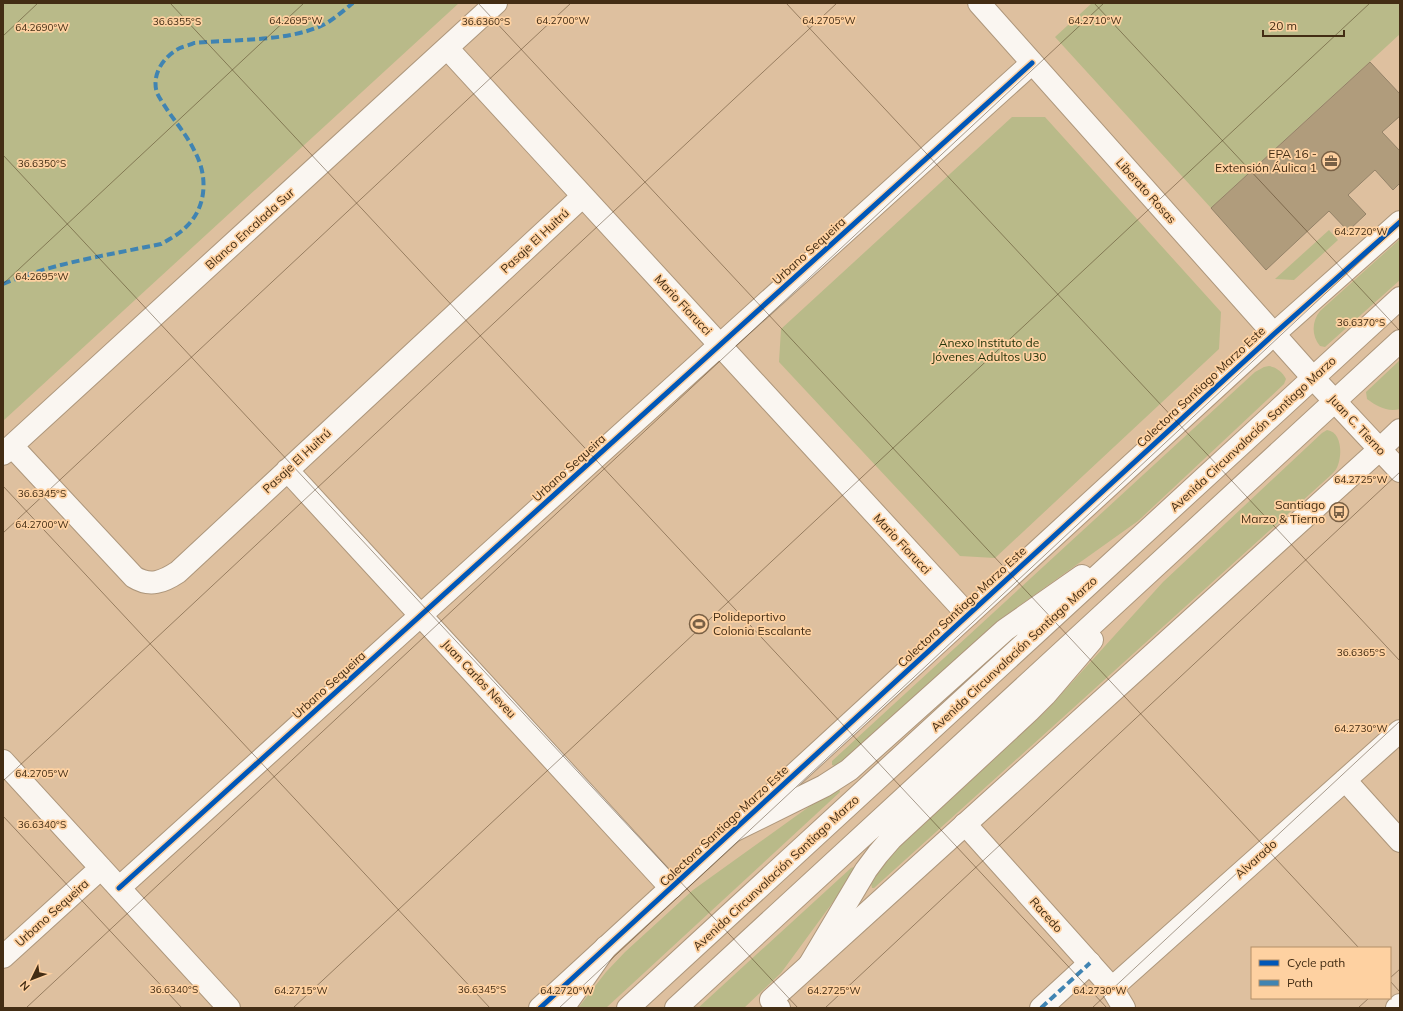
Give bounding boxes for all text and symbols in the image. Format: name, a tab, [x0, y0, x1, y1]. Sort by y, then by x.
scale bar	[1263, 12, 1344, 38]
text: 64.2695°W	[269, 14, 323, 27]
text: 64.2700°W	[536, 14, 590, 27]
text: 64.2705°W	[802, 14, 856, 27]
text: 64.2710°W	[1068, 14, 1122, 27]
text: 36.6355°S	[153, 15, 201, 28]
text: 36.6360°S	[462, 15, 510, 28]
text: 20 m	[1269, 18, 1297, 33]
text: 64.2690°W	[15, 21, 69, 34]
place label: EPA 16 - Extensión Áulica 1	[1215, 146, 1317, 175]
office icon: EPA 16 - Extensión Áulica 1	[1320, 150, 1342, 172]
street label: Liberato Rosas	[1113, 155, 1180, 227]
text: 36.6350°S	[18, 157, 66, 170]
street label: Blanco Encalada Sur	[202, 184, 298, 273]
street label: Pasaje El Huitrú	[497, 205, 572, 276]
street label: Urbano Sequeira	[769, 214, 848, 287]
text: 64.2720°W	[1334, 225, 1388, 238]
text: 64.2695°W	[15, 270, 69, 283]
street label: Mario Fiorucci	[652, 271, 715, 338]
text: 36.6370°S	[1337, 316, 1385, 329]
street label: Colectora Santiago Marzo Este	[1133, 323, 1268, 450]
park label: Anexo Instituto de Jóvenes Adultos U30	[931, 335, 1047, 364]
street label: Avenida Circunvalación Santiago Marzo	[1167, 353, 1339, 515]
street label: Juan C. Tierno	[1326, 391, 1389, 458]
street label: Pasaje El Huitrú	[259, 425, 334, 496]
street label: Urbano Sequeira	[529, 431, 608, 504]
text: 64.2725°W	[1334, 473, 1388, 486]
text: 36.6345°S	[18, 487, 66, 500]
place label: Santiago Marzo & Tierno	[1241, 497, 1325, 526]
bus stop icon: Santiago Marzo & Tierno	[1328, 501, 1350, 523]
street label: Mario Fiorucci	[871, 510, 934, 577]
text: 64.2700°W	[15, 518, 69, 531]
street label: Colectora Santiago Marzo Este	[894, 543, 1029, 670]
street label: Avenida Circunvalación Santiago Marzo	[928, 573, 1100, 735]
place label: Polideportivo Colonia Escalante	[713, 609, 811, 638]
sports icon: Polideportivo Colonia Escalante	[688, 613, 710, 635]
street label: Juan Carlos Neveu	[439, 636, 520, 721]
text: 36.6365°S	[1337, 646, 1385, 659]
street label: Urbano Sequeira	[289, 648, 368, 721]
text: 64.2730°W	[1334, 722, 1388, 735]
street label: Colectora Santiago Marzo Este	[656, 762, 791, 889]
text: 64.2705°W	[15, 767, 69, 780]
street label: Avenida Circunvalación Santiago Marzo	[690, 792, 862, 954]
text: 36.6340°S	[18, 818, 66, 831]
street label: Alvarado	[1232, 836, 1280, 881]
street label: Urbano Sequeira	[12, 876, 91, 949]
street label: Racedo	[1027, 894, 1066, 935]
legend	[1251, 947, 1391, 999]
text: Cycle path	[1287, 955, 1345, 970]
north arrow	[12, 959, 52, 999]
text: Path	[1287, 975, 1313, 990]
text: N	[17, 978, 33, 994]
text: 36.6340°S	[150, 983, 198, 996]
text: 36.6345°S	[458, 983, 506, 996]
text: 64.2715°W	[274, 984, 328, 997]
text: 64.2720°W	[540, 984, 594, 997]
text: 64.2725°W	[807, 984, 861, 997]
text: 64.2730°W	[1073, 984, 1127, 997]

